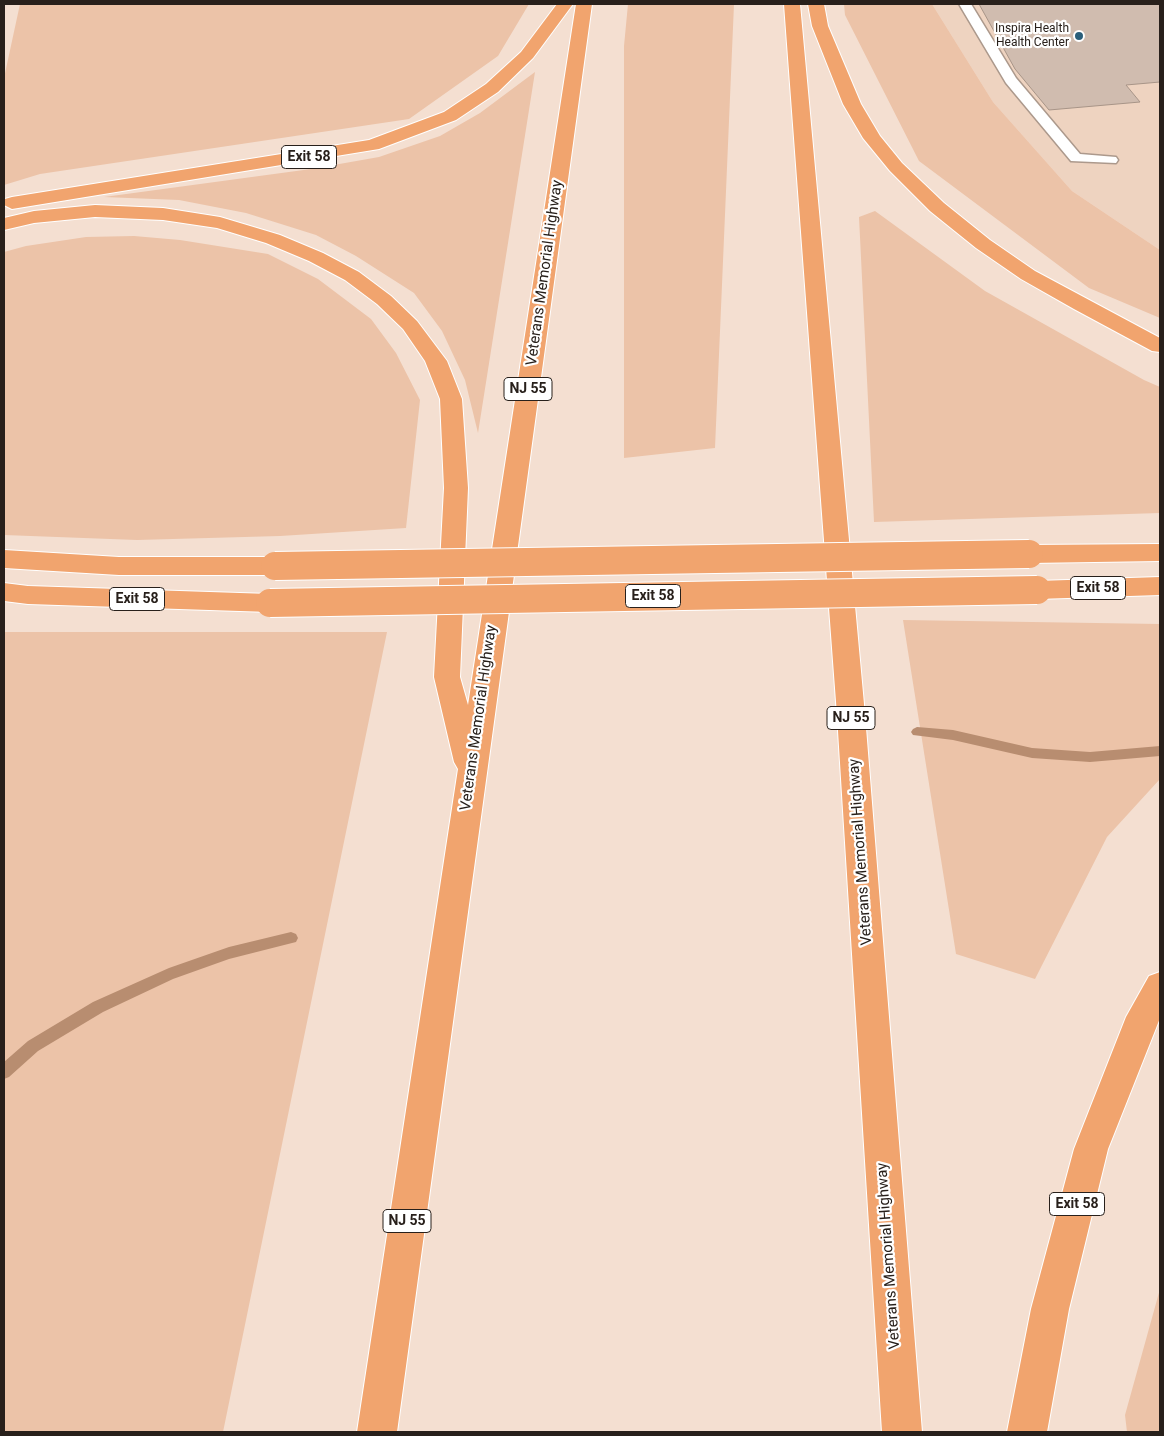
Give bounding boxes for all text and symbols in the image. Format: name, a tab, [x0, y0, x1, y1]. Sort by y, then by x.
place label: Inspira Health Health Center	[995, 22, 1069, 50]
marker: Inspira Health Health Center	[1073, 30, 1085, 42]
road number: Exit 58	[282, 146, 336, 168]
street label: Veterans Memorial Highway	[523, 179, 567, 367]
road number: NJ 55	[504, 378, 552, 400]
road number: Exit 58	[1070, 576, 1126, 600]
road number: Exit 58	[626, 584, 680, 608]
road number: Exit 58	[110, 588, 164, 610]
street label: Veterans Memorial Highway	[457, 624, 501, 812]
road number: NJ 55	[827, 706, 875, 730]
street label: Veterans Memorial Highway	[845, 758, 877, 946]
street label: Veterans Memorial Highway	[873, 1162, 905, 1350]
road number: Exit 58	[1050, 1192, 1104, 1216]
road number: NJ 55	[383, 1210, 431, 1232]

